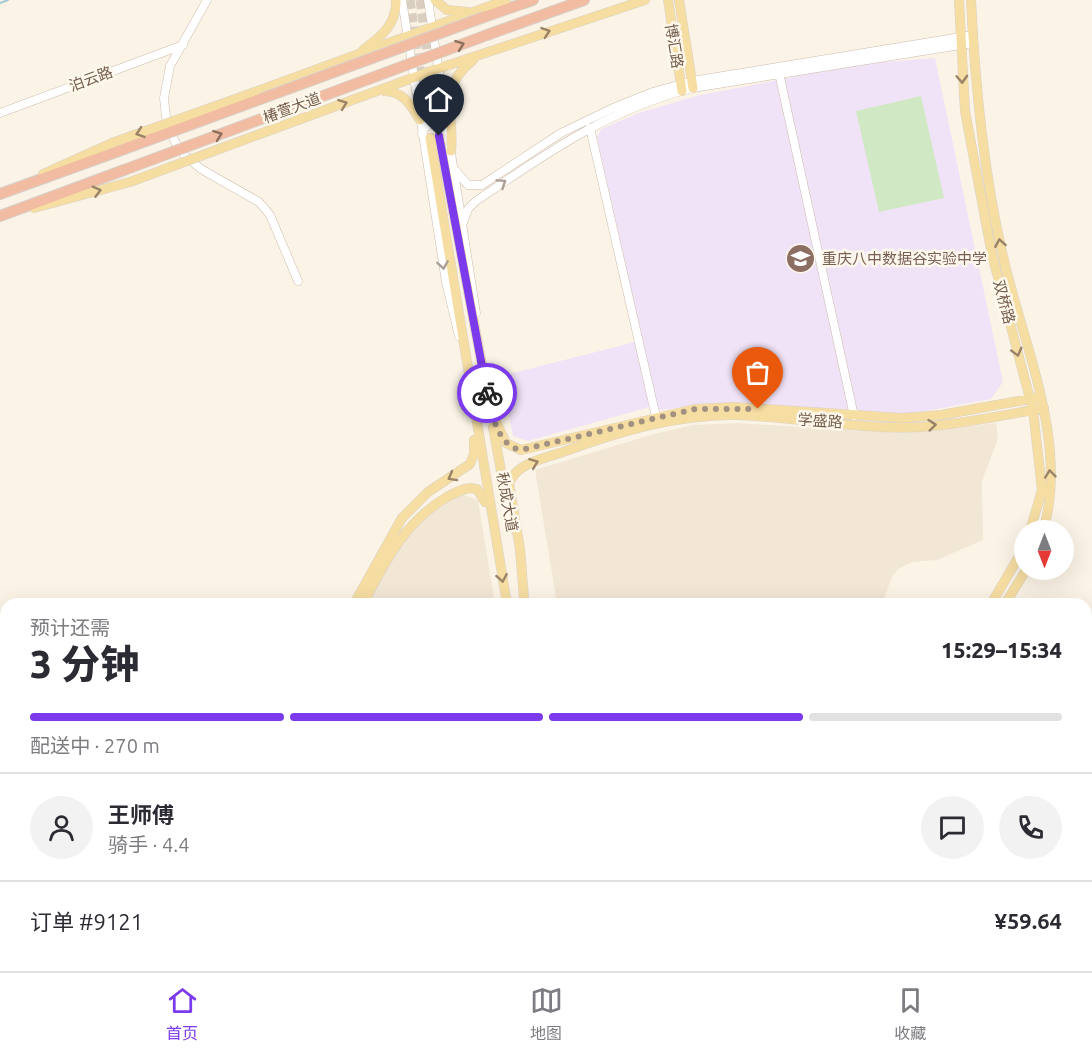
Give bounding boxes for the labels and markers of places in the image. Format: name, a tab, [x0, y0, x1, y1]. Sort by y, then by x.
pin	[413, 74, 464, 136]
school or university icon: 重庆八中数据谷实验中学	[785, 243, 817, 275]
place label: 重庆八中数据谷实验中学	[822, 250, 987, 267]
pin	[732, 347, 783, 409]

